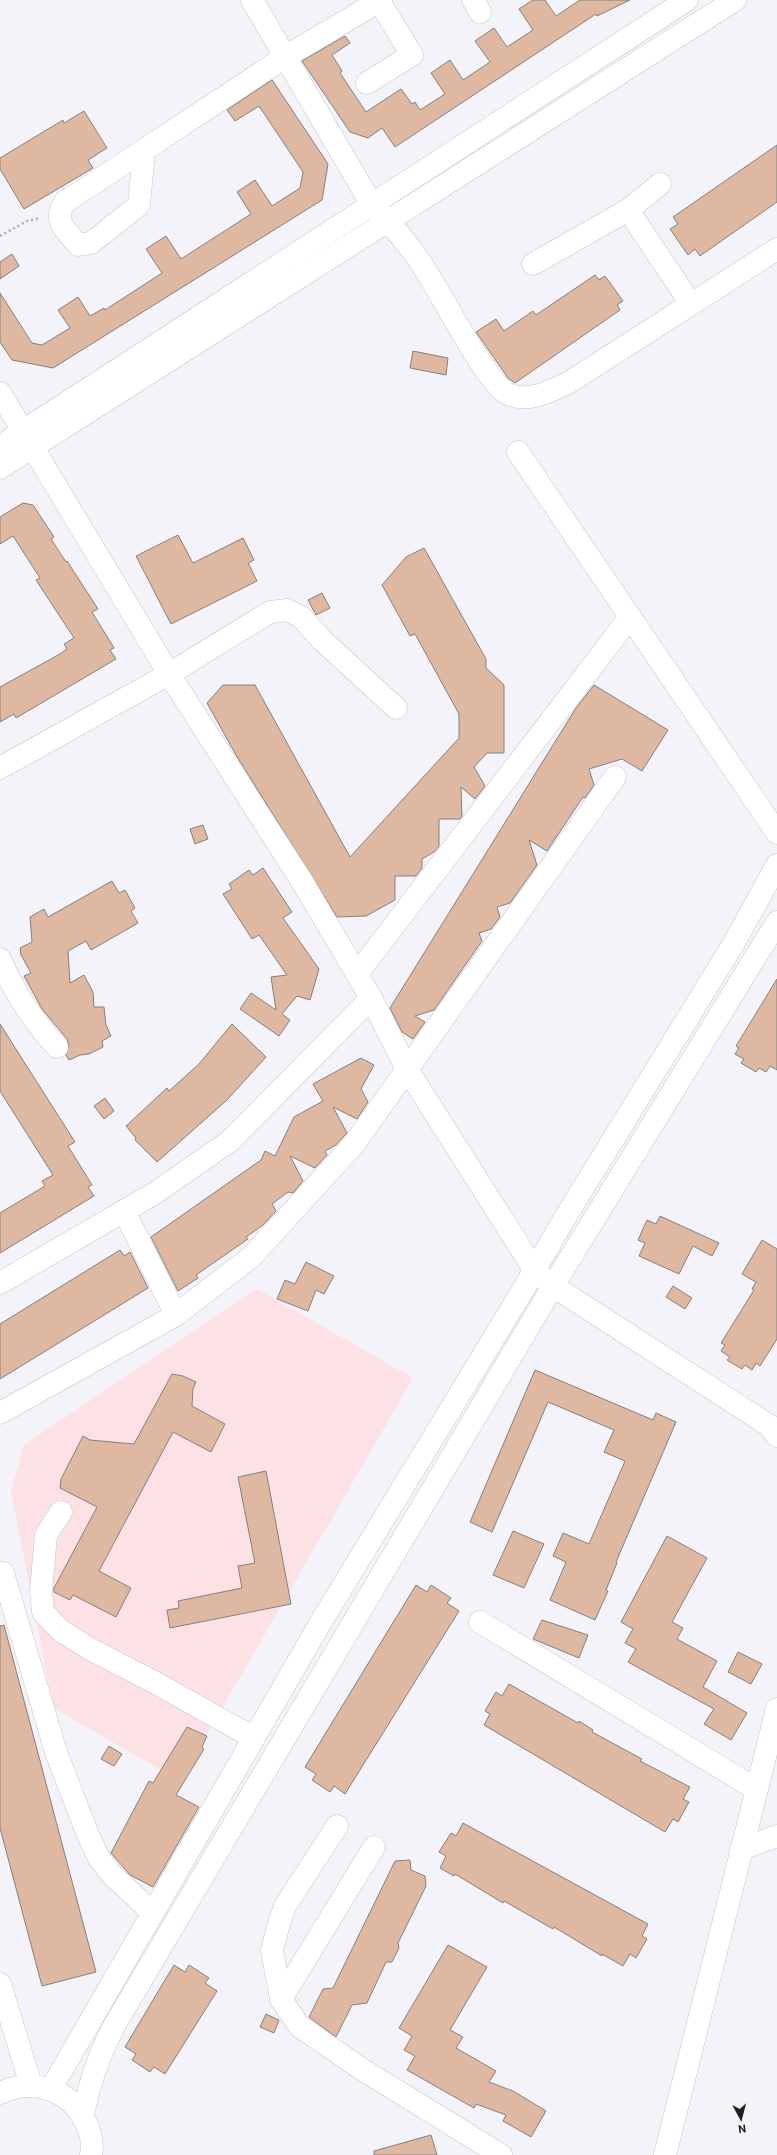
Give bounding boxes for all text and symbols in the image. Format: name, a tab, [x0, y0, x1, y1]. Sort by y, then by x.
north arrow	[721, 2099, 761, 2139]
text: N	[737, 2122, 747, 2135]

